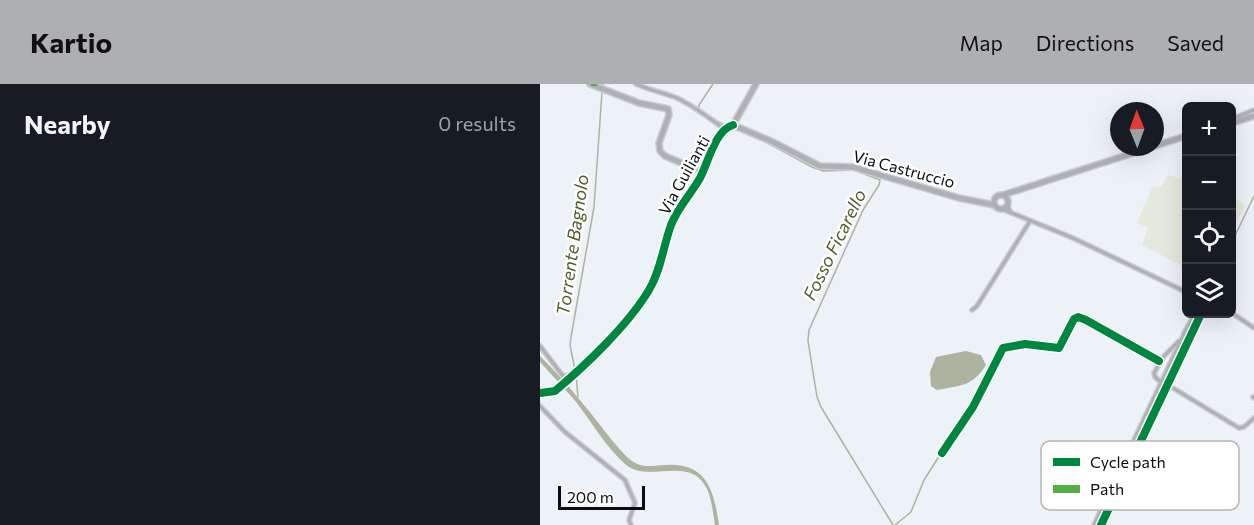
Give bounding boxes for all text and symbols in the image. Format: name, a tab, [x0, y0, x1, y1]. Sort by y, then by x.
text: Kartio	[30, 25, 112, 59]
text: Map	[960, 30, 1003, 55]
text: Directions	[1036, 30, 1134, 55]
text: Saved	[1167, 30, 1224, 55]
north arrow	[1110, 102, 1164, 156]
map controls	[1182, 102, 1236, 318]
button: +	[1182, 102, 1236, 156]
text: Nearby	[24, 108, 111, 139]
text: 0 results	[438, 111, 516, 135]
street label: Via Guilianti	[654, 132, 713, 218]
street label: Via Castruccio	[851, 146, 957, 191]
button: −	[1182, 156, 1236, 210]
water label: Torrente Bagnolo	[551, 173, 593, 317]
water label: Fosso Ficarello	[798, 186, 870, 304]
button: locate	[1182, 210, 1236, 264]
button: layers	[1182, 264, 1236, 318]
legend	[1041, 441, 1239, 510]
text: Cycle path	[1090, 452, 1166, 471]
text: Path	[1090, 479, 1124, 498]
scale bar	[558, 483, 645, 510]
text: 200 m	[567, 487, 614, 506]

